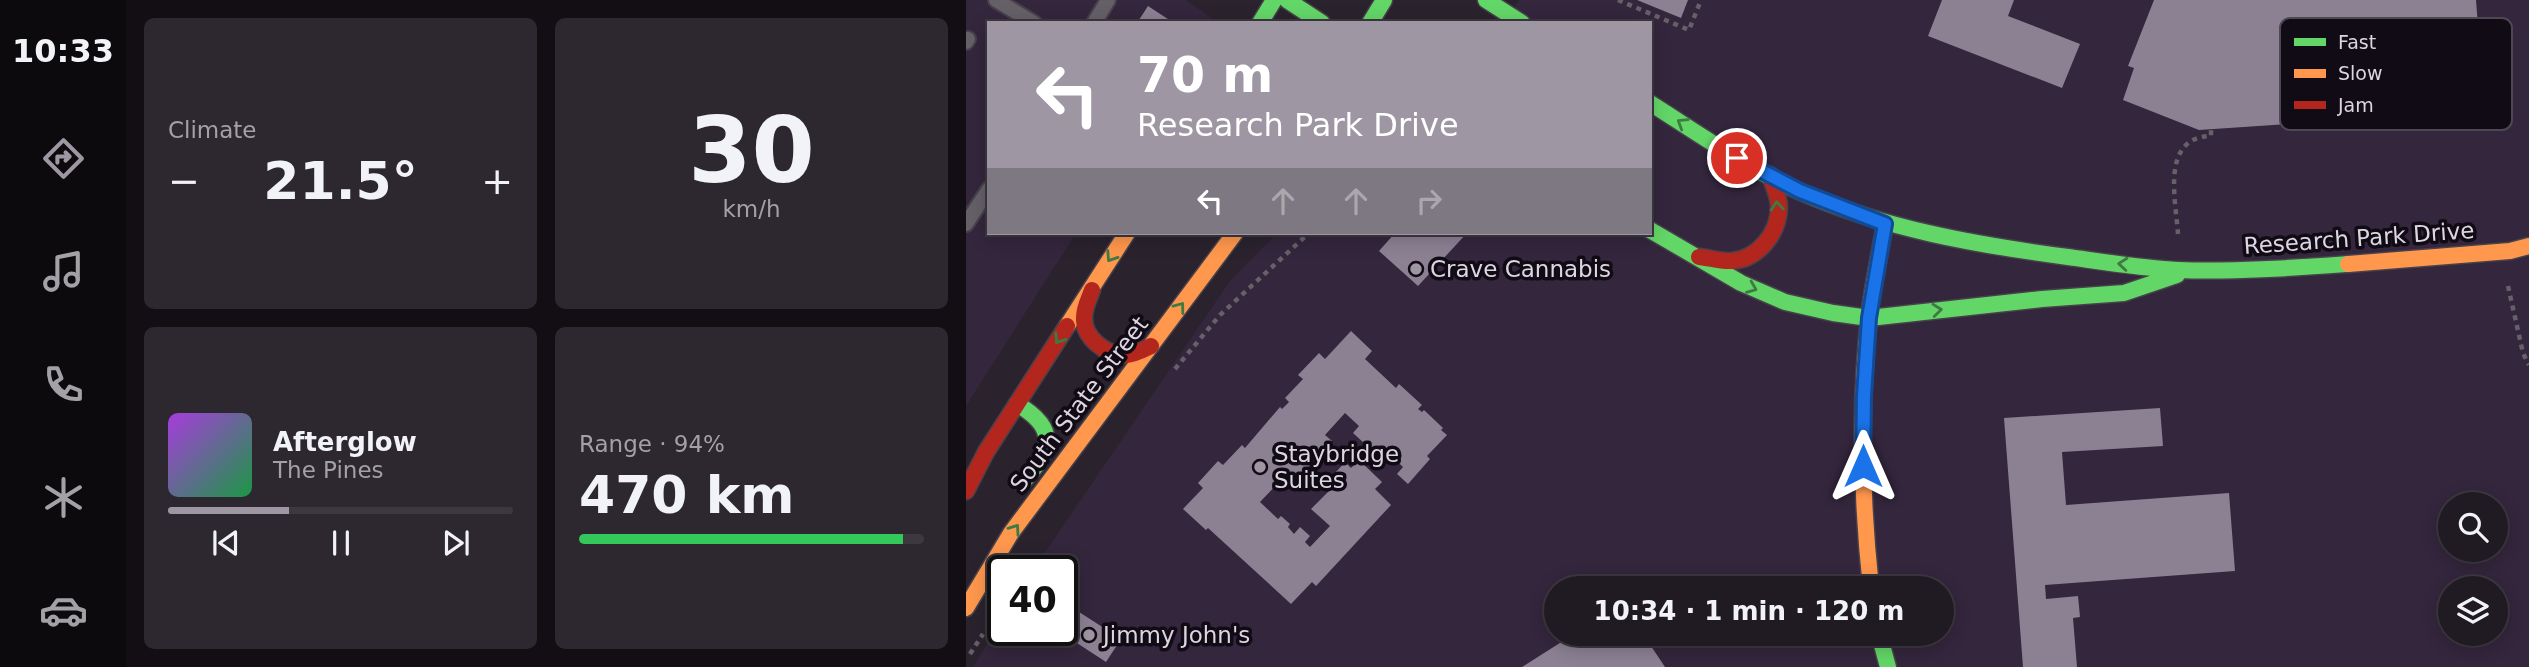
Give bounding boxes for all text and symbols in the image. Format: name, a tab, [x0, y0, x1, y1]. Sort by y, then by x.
legend	[2280, 18, 2512, 130]
text: Fast	[2338, 31, 2376, 53]
text: 10:33	[12, 32, 114, 70]
text: 70 m	[1137, 47, 1273, 104]
icon: left	[1022, 49, 1113, 140]
text: Slow	[2338, 62, 2383, 84]
text: Jam	[2337, 94, 2374, 116]
text: 30	[688, 98, 815, 203]
text: Research Park Drive	[1137, 106, 1459, 144]
text: Climate	[168, 117, 257, 143]
one-way arrow	[1677, 119, 1690, 132]
pin	[1707, 128, 1767, 188]
icon: directions	[39, 134, 88, 183]
icon: arrive	[1718, 139, 1756, 177]
text: 21.5°	[263, 151, 418, 211]
text: −	[168, 159, 200, 203]
text: +	[481, 159, 513, 203]
icon: left	[1191, 182, 1229, 220]
icon: ahead	[1264, 182, 1302, 220]
icon: ahead	[1337, 182, 1375, 220]
icon: right	[1410, 182, 1448, 220]
text: km/h	[722, 196, 781, 222]
one-way arrow	[1769, 200, 1784, 211]
street label: Research Park Drive	[2243, 217, 2475, 259]
icon: music	[39, 247, 88, 296]
one-way arrow	[1106, 250, 1119, 263]
place label: Crave Cannabis	[1430, 256, 1611, 282]
one-way arrow	[2117, 257, 2128, 272]
marker: Crave Cannabis	[1408, 261, 1424, 277]
one-way arrow	[1745, 280, 1757, 294]
one-way arrow	[1171, 302, 1184, 315]
one-way arrow	[1931, 303, 1942, 318]
street label: South State Street	[1005, 311, 1153, 497]
one-way arrow	[1054, 331, 1067, 344]
icon: phone	[39, 360, 88, 409]
text: Afterglow	[273, 427, 417, 457]
position arrow	[1826, 429, 1900, 503]
text: Range · 94%	[579, 431, 725, 457]
place label: Staybridge Suites	[1274, 441, 1399, 493]
text: The Pines	[273, 457, 384, 483]
marker: Staybridge Suites	[1252, 459, 1268, 475]
text: 470 km	[579, 465, 794, 525]
icon: climate	[39, 473, 88, 522]
map controls	[2438, 492, 2508, 646]
button: search	[2438, 492, 2508, 562]
icon: previous	[207, 524, 245, 562]
icon: pause	[322, 524, 360, 562]
icon: next	[437, 524, 475, 562]
one-way arrow	[1007, 524, 1019, 537]
speed limit sign: 40	[987, 555, 1078, 646]
button: layers	[2438, 576, 2508, 646]
icon: car	[39, 586, 88, 635]
text: 10:34 · 1 min · 120 m	[1594, 596, 1904, 626]
place label: Jimmy John's	[1101, 622, 1250, 648]
marker: Jimmy John's	[1081, 627, 1097, 643]

